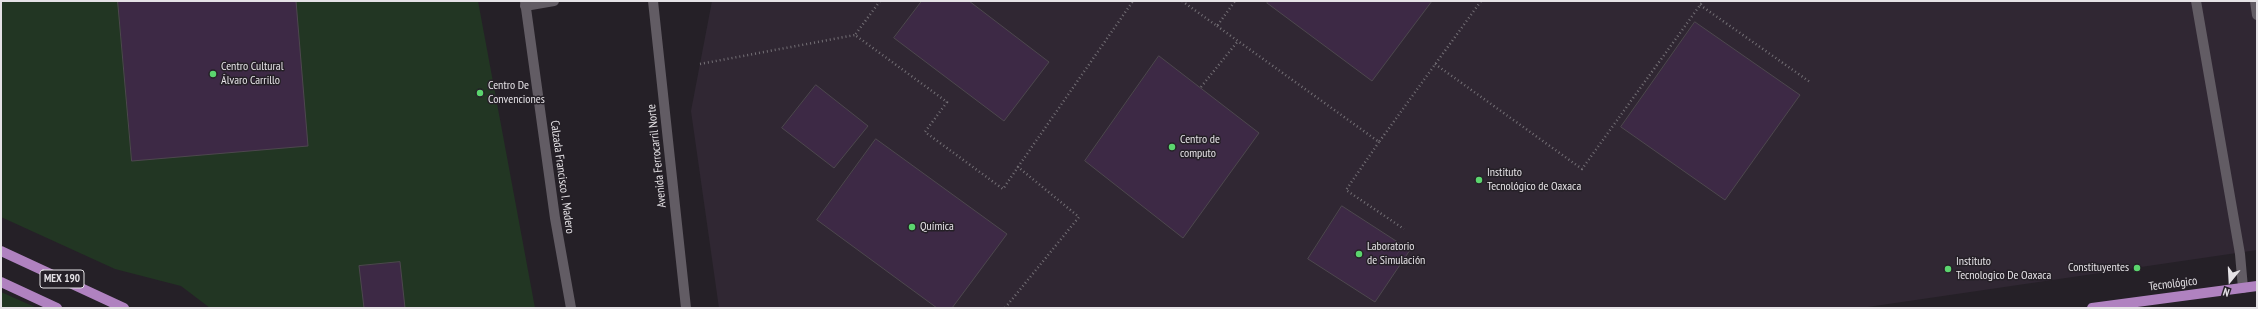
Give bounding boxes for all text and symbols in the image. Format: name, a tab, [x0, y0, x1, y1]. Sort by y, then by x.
place label: Centro Cultural Álvaro Carrillo	[221, 60, 283, 88]
marker: Centro Cultural Álvaro Carrillo	[208, 69, 218, 79]
place label: Centro De Convenciones	[488, 79, 545, 107]
marker: Centro De Convenciones	[475, 88, 485, 98]
street label: Avenida Ferrocarril Norte	[644, 104, 670, 208]
street label: Calzada Francisco I. Madero	[547, 119, 577, 235]
place label: Centro de computo	[1180, 133, 1220, 161]
marker: Centro de computo	[1167, 142, 1177, 152]
place label: Instituto Tecnológico de Oaxaca	[1487, 166, 1581, 194]
marker: Instituto Tecnológico de Oaxaca	[1474, 175, 1484, 185]
place label: Química	[920, 220, 954, 234]
marker: Química	[907, 222, 917, 232]
place label: Laboratorio de Simulación	[1367, 240, 1425, 268]
marker: Laboratorio de Simulación	[1354, 249, 1364, 259]
place label: Instituto Tecnologico De Oaxaca	[1956, 255, 2051, 283]
place label: Constituyentes	[2068, 261, 2129, 275]
north arrow	[2210, 261, 2250, 301]
marker: Constituyentes	[2132, 263, 2142, 273]
marker: Instituto Tecnologico De Oaxaca	[1943, 264, 1953, 274]
road number: MEX 190	[40, 270, 84, 288]
street label: Tecnológico	[2148, 274, 2198, 294]
text: N	[2221, 285, 2231, 300]

